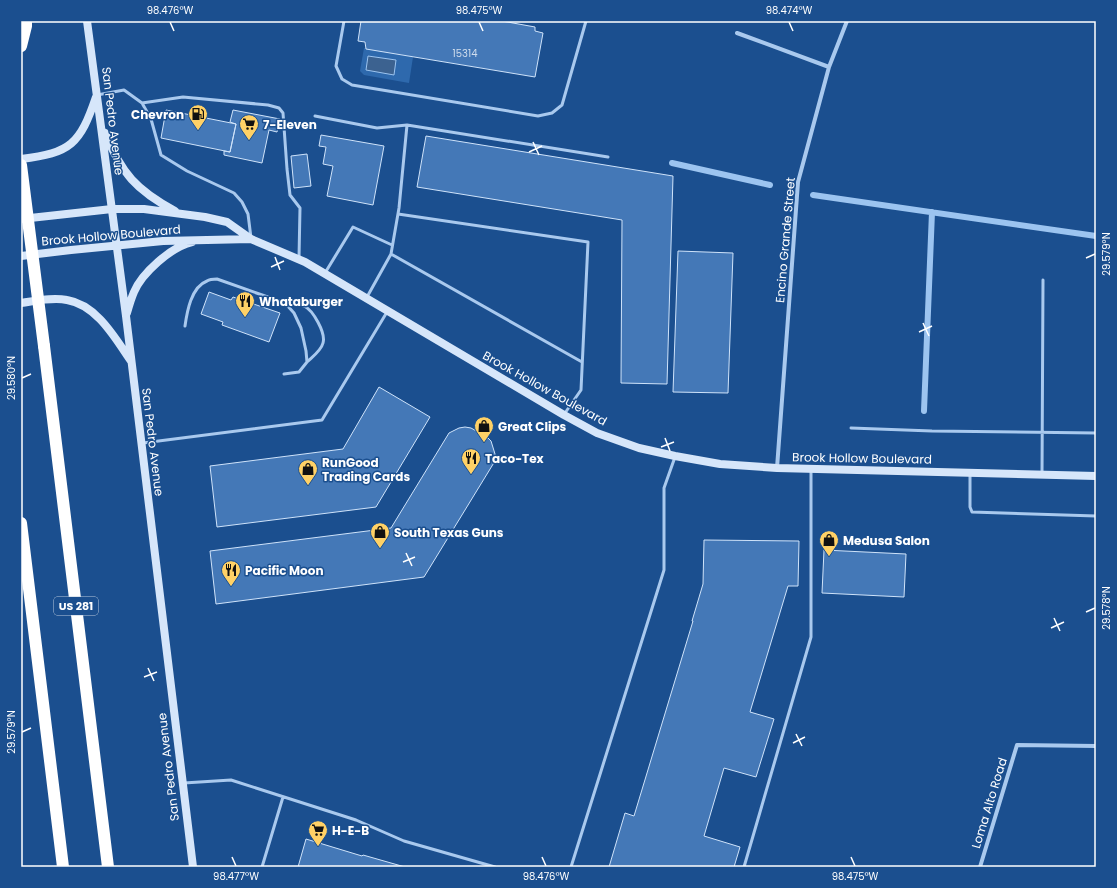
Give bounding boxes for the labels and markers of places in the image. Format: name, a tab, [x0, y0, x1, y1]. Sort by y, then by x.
fuel station icon: Chevron	[187, 103, 209, 131]
place label: Chevron	[131, 106, 184, 123]
supermarket icon: 7-Eleven	[238, 113, 260, 141]
place label: 7-Eleven	[263, 116, 317, 133]
restaurant icon: Whataburger	[234, 290, 256, 318]
place label: Whataburger	[259, 293, 343, 310]
shop icon: Great Clips	[473, 415, 495, 443]
place label: Great Clips	[498, 418, 567, 435]
restaurant icon: Taco-Tex	[460, 447, 482, 475]
place label: Taco-Tex	[485, 450, 545, 467]
place label: RunGood Trading Cards	[322, 454, 410, 485]
shop icon: RunGood Trading Cards	[297, 458, 319, 486]
shop icon: South Texas Guns	[369, 521, 391, 549]
place label: South Texas Guns	[394, 524, 504, 541]
shop icon: Medusa Salon	[818, 529, 840, 557]
place label: Medusa Salon	[843, 532, 930, 549]
restaurant icon: Pacific Moon	[220, 559, 242, 587]
place label: Pacific Moon	[245, 562, 324, 579]
supermarket icon: H-E-B	[307, 819, 329, 847]
place label: H-E-B	[332, 822, 369, 839]

